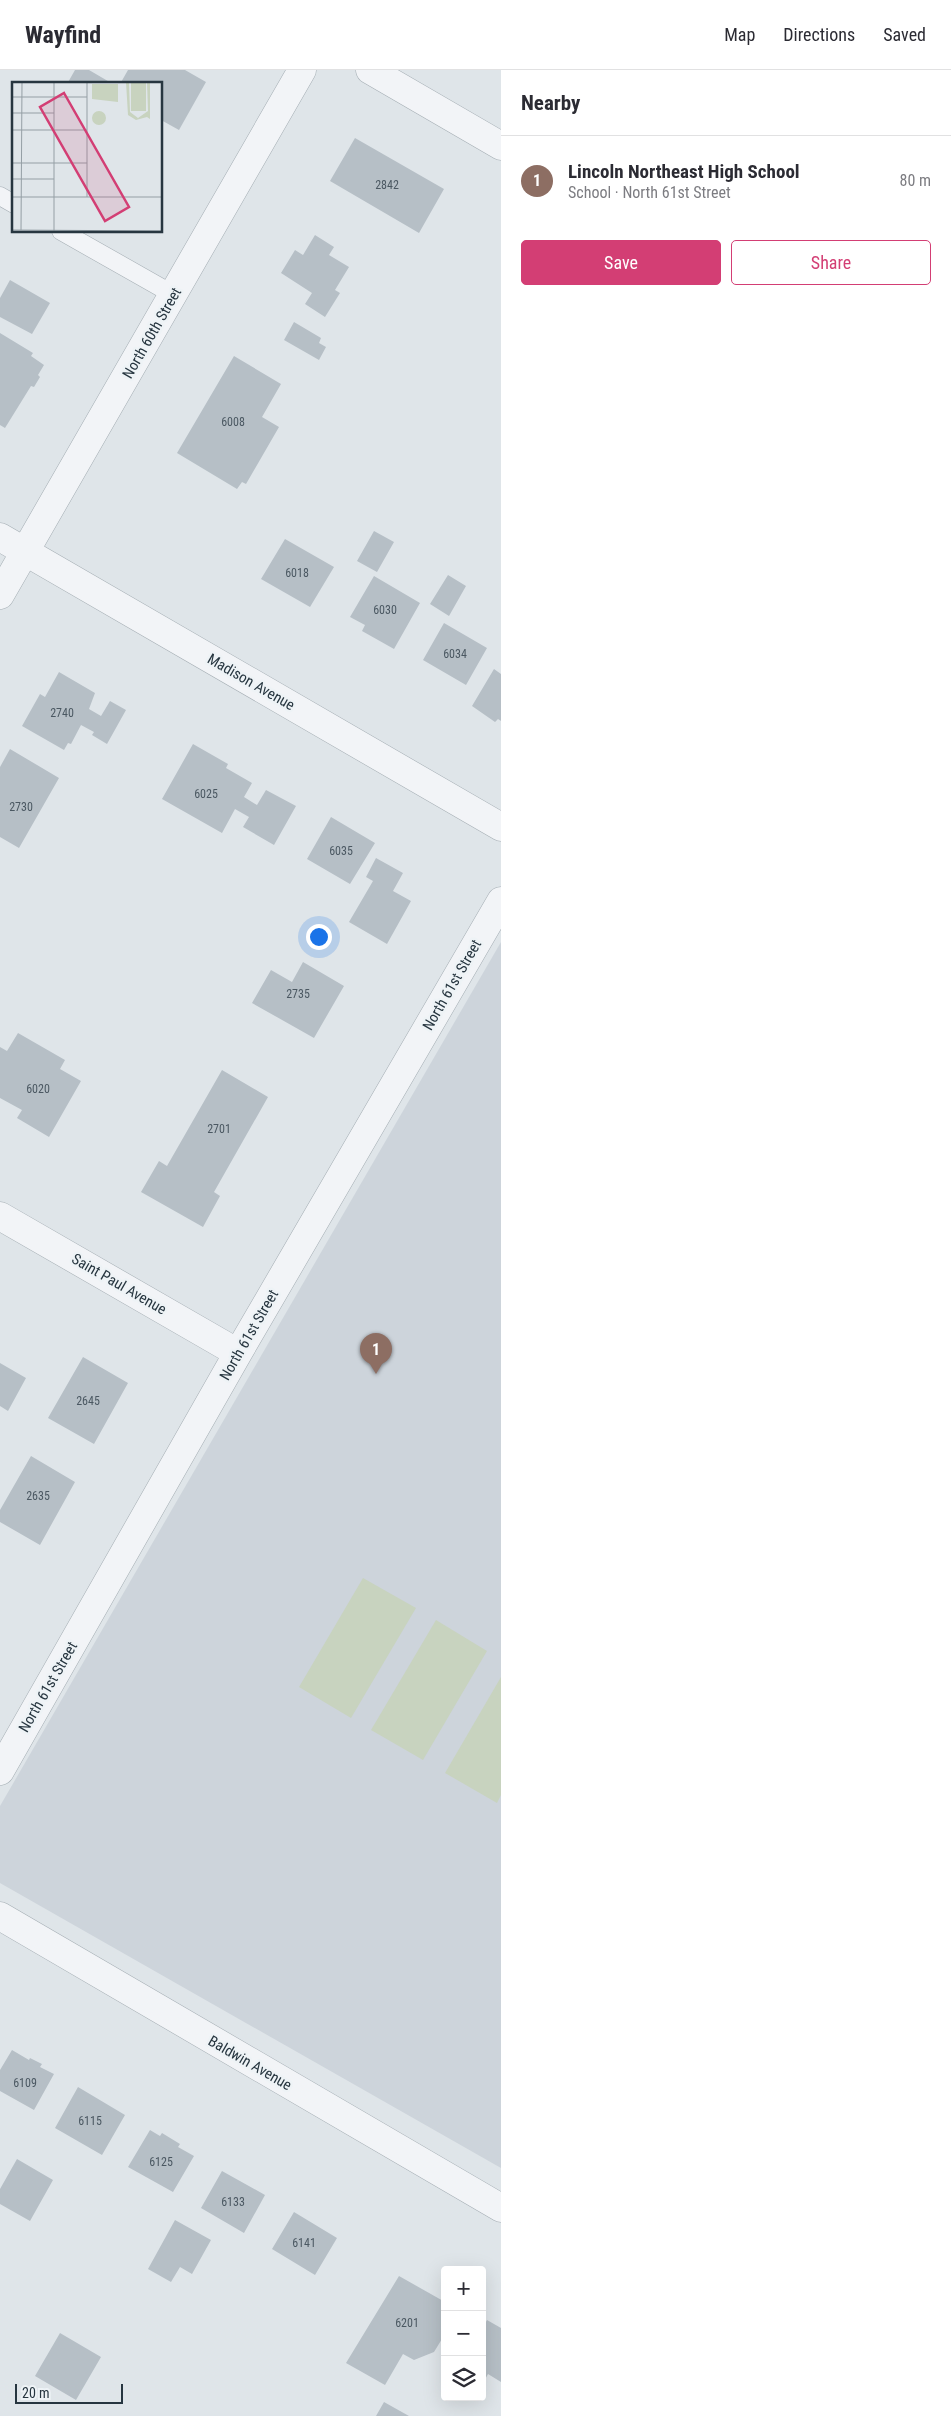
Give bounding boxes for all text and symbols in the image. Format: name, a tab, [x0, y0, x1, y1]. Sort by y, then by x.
text: Wayfind	[25, 21, 101, 49]
text: Map	[724, 24, 755, 45]
text: Directions	[783, 24, 855, 45]
text: Saved	[883, 24, 926, 45]
inset map	[12, 82, 162, 232]
text: Nearby	[521, 91, 580, 115]
text: Lincoln Northeast High School	[568, 160, 800, 183]
text: 1	[533, 171, 541, 190]
text: 80 m	[899, 171, 931, 190]
house number: 2842	[375, 178, 399, 192]
text: School · North 61st Street	[568, 183, 731, 202]
button: Save	[521, 240, 721, 285]
button: Share	[731, 240, 931, 285]
street label: North 60th Street	[119, 284, 185, 382]
house number: 6008	[221, 415, 245, 429]
house number: 6018	[285, 566, 309, 580]
house number: 6030	[373, 603, 397, 617]
house number: 6034	[443, 647, 467, 661]
street label: Madison Avenue	[204, 650, 298, 714]
house number: 2740	[50, 706, 74, 720]
house number: 6025	[194, 787, 218, 801]
house number: 2730	[9, 800, 33, 814]
house number: 6035	[329, 844, 353, 858]
your location	[306, 924, 332, 950]
street label: North 61st Street	[419, 937, 485, 1033]
house number: 2735	[286, 987, 310, 1001]
house number: 6020	[26, 1082, 50, 1096]
house number: 2701	[207, 1122, 231, 1136]
street label: Saint Paul Avenue	[68, 1250, 170, 1318]
street label: North 61st Street	[216, 1287, 282, 1383]
pin: 1	[360, 1333, 392, 1374]
house number: 2645	[76, 1394, 100, 1408]
house number: 2635	[26, 1489, 50, 1503]
street label: North 61st Street	[15, 1639, 81, 1735]
street label: Baldwin Avenue	[205, 2032, 295, 2094]
house number: 6109	[13, 2076, 37, 2090]
house number: 6115	[78, 2114, 102, 2128]
house number: 6125	[149, 2155, 173, 2169]
house number: 6133	[221, 2195, 245, 2209]
house number: 6141	[292, 2236, 316, 2250]
map controls	[441, 2266, 486, 2401]
button: +	[441, 2266, 486, 2311]
button: −	[441, 2311, 486, 2356]
house number: 6201	[395, 2316, 419, 2330]
button: layers	[441, 2356, 486, 2401]
scale bar	[15, 2381, 122, 2404]
text: 20 m	[22, 2385, 50, 2401]

